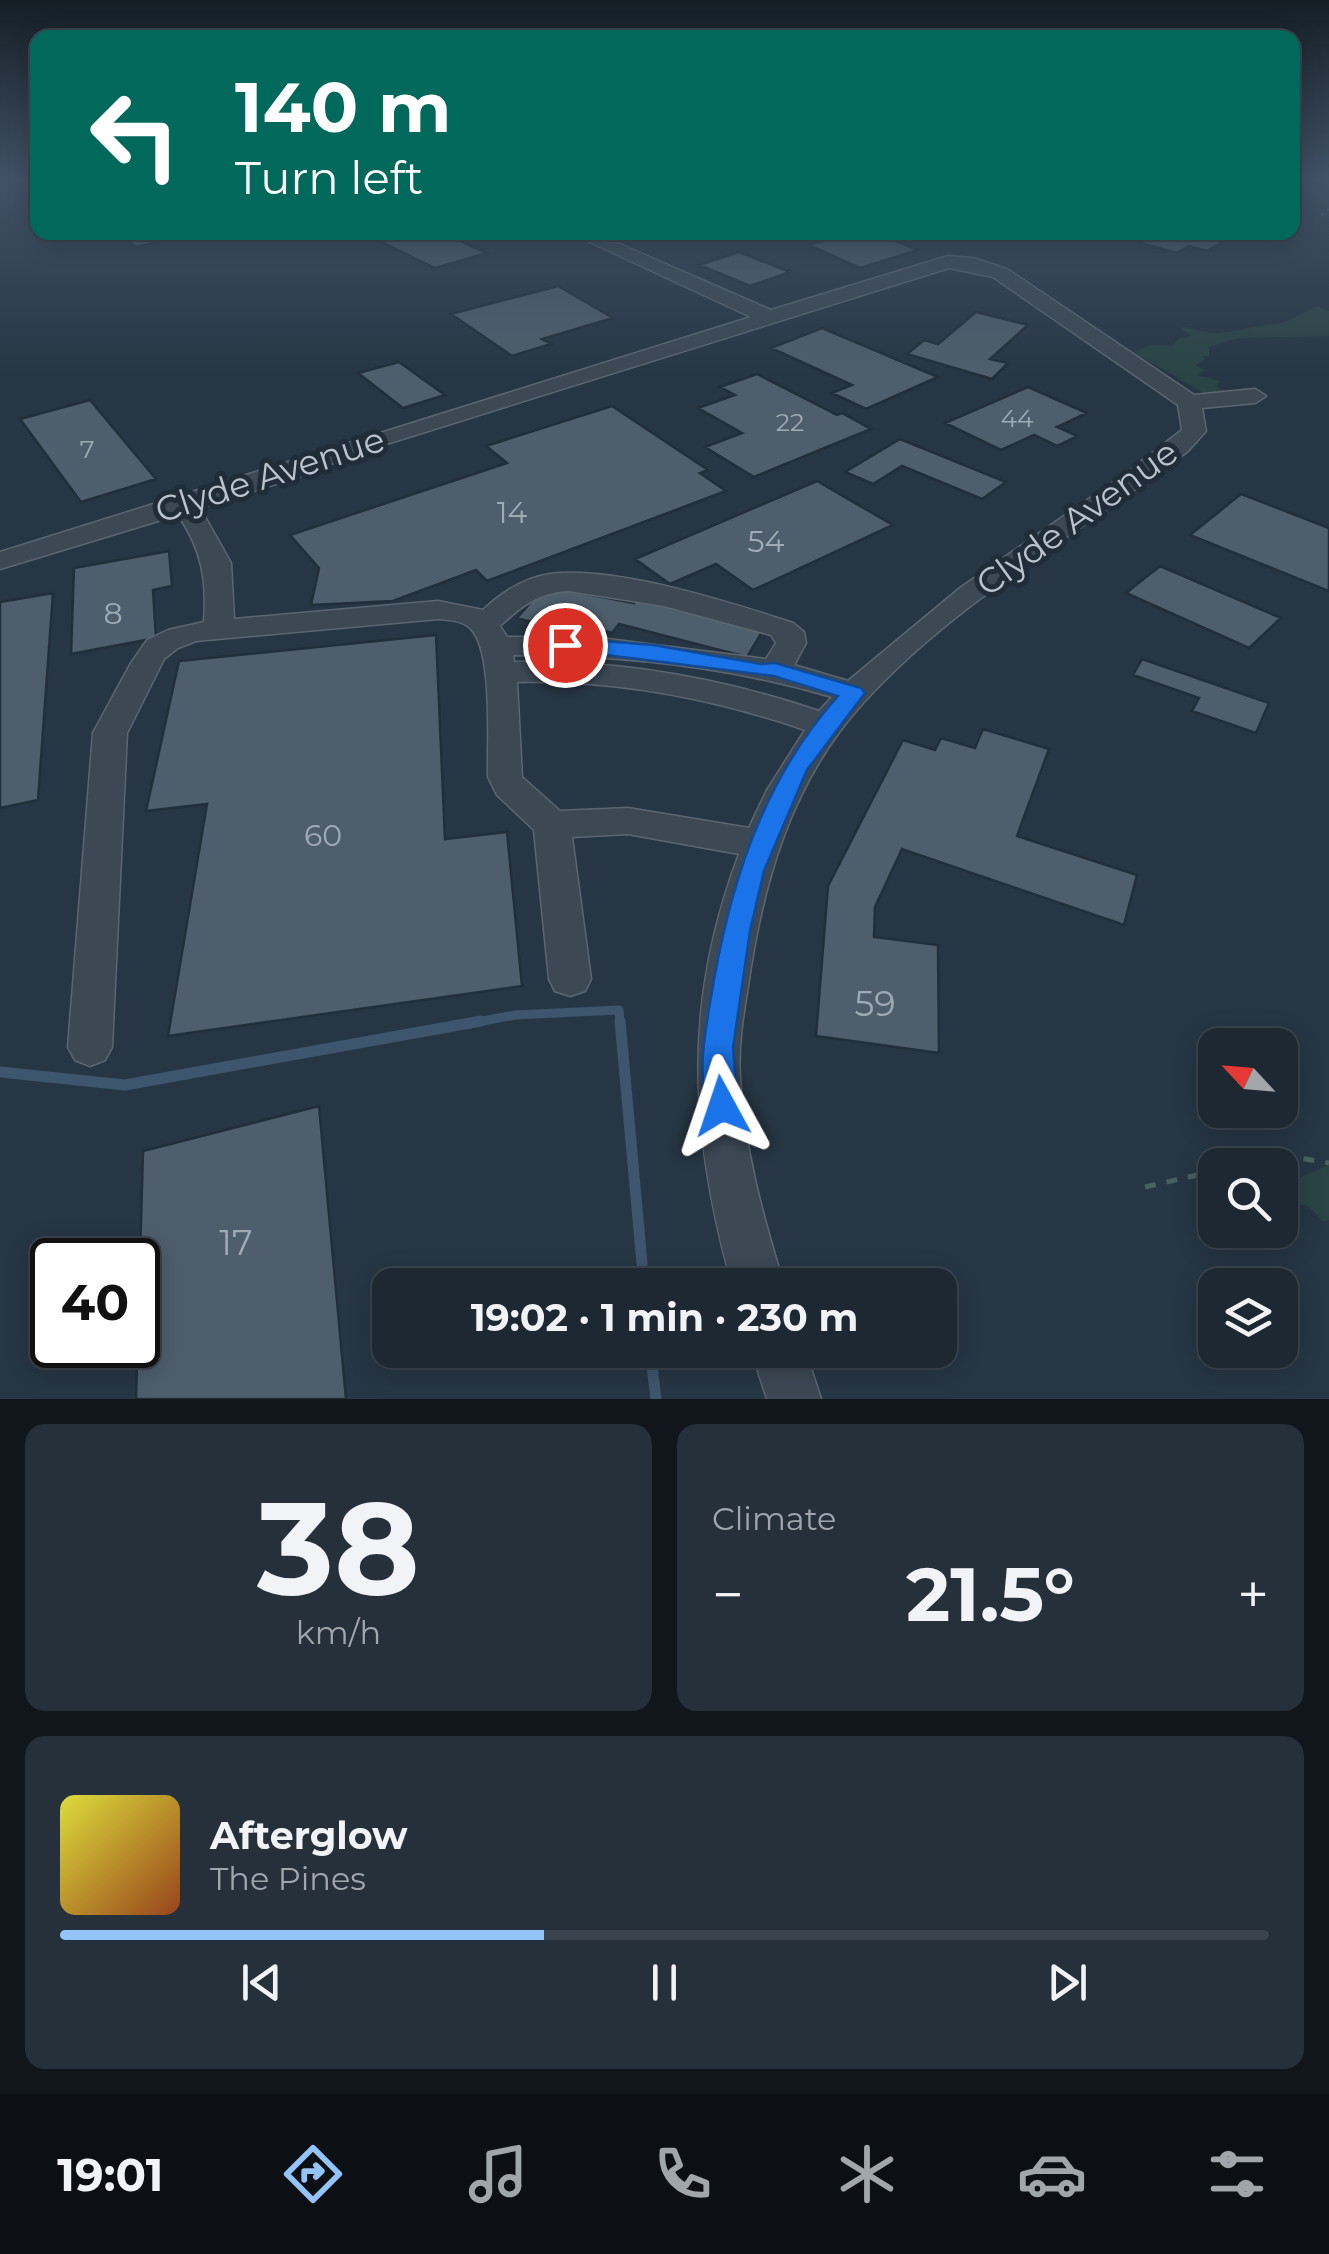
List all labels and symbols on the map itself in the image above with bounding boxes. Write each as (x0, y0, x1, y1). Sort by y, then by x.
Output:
house number: 44 (1000, 403, 1034, 433)
house number: 22 (776, 407, 804, 437)
street label: Clyde Avenue (150, 417, 390, 532)
street label: Clyde Avenue (968, 430, 1186, 605)
house number: 7 (80, 434, 94, 464)
house number: 14 (497, 494, 527, 531)
house number: 54 (748, 523, 785, 560)
house number: 8 (103, 595, 123, 632)
pin (523, 603, 608, 688)
house number: 60 (304, 817, 342, 854)
house number: 59 (854, 982, 896, 1025)
north arrow (1198, 1028, 1298, 1128)
position arrow (670, 1054, 774, 1158)
house number: 17 (219, 1221, 253, 1264)
speed limit sign: 40 (30, 1238, 160, 1368)

